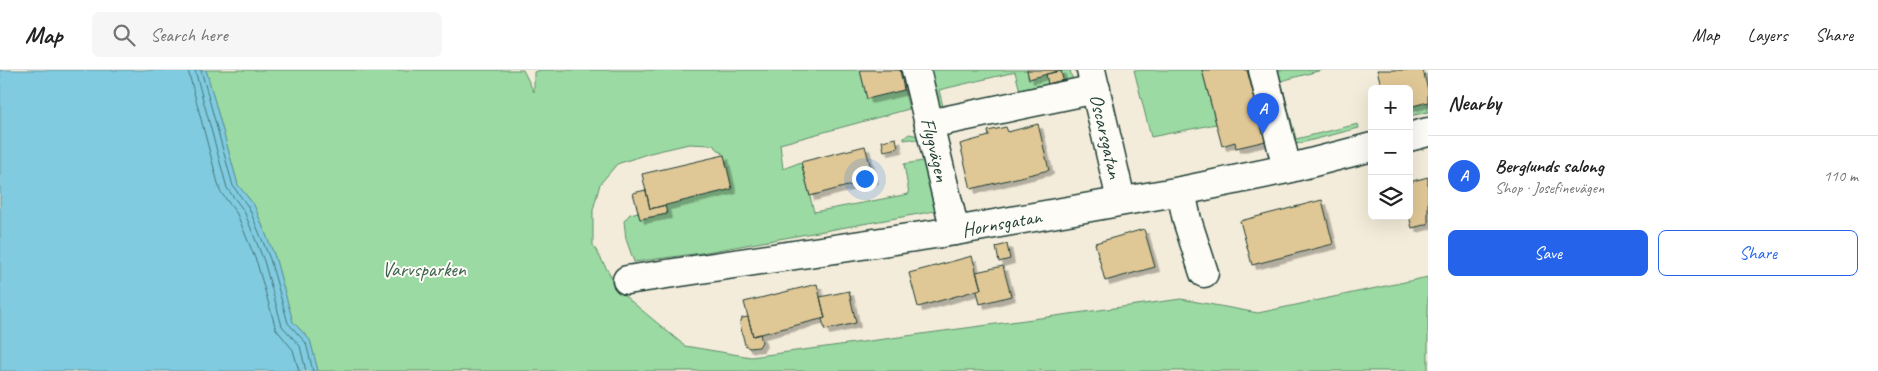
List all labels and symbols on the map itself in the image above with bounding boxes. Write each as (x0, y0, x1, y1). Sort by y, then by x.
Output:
street label: Oscarsgatan (1084, 92, 1128, 182)
pin: A (1247, 93, 1279, 134)
street label: Flygvägen (915, 115, 955, 185)
your location (852, 166, 878, 192)
street label: Hornsgatan (960, 204, 1044, 243)
park label: Varvsparken (382, 257, 467, 282)

